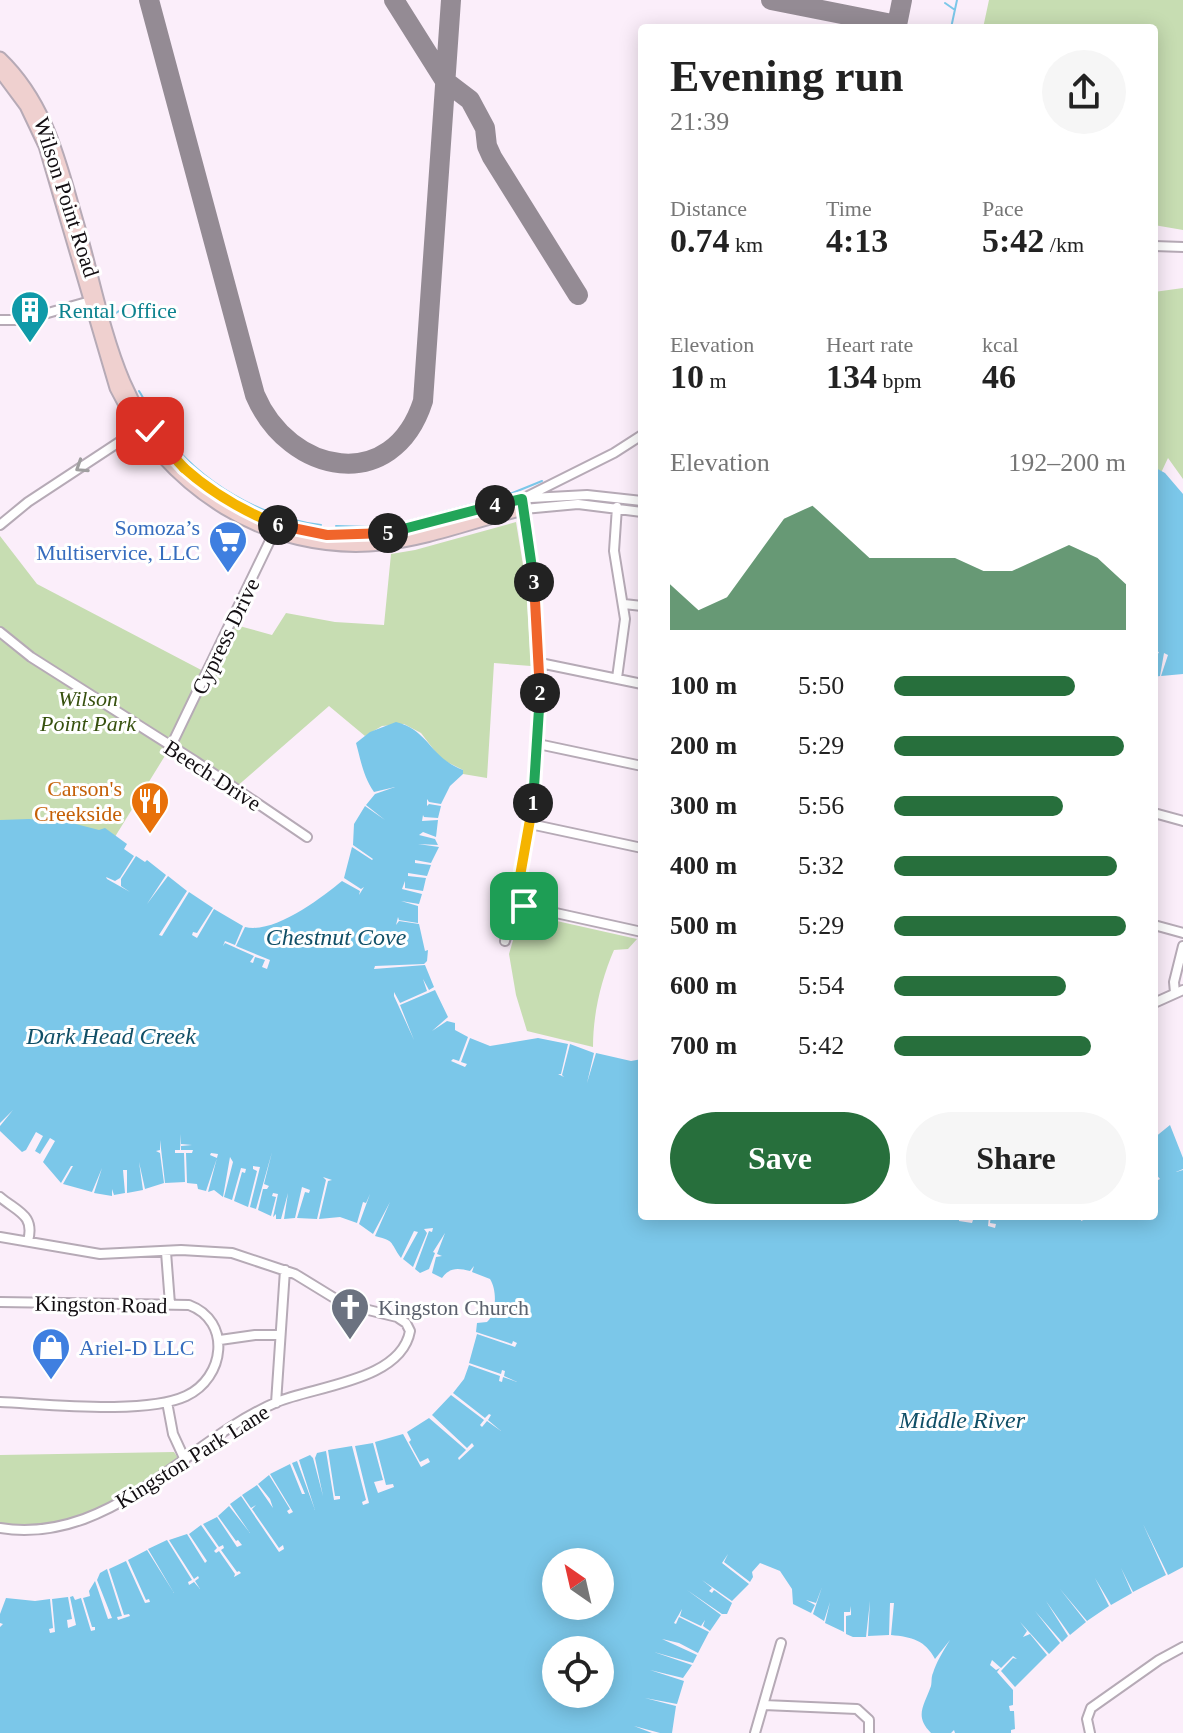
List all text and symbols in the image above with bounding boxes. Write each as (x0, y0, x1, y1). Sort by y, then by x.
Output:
button: share (1042, 50, 1126, 134)
text: Evening run (670, 52, 904, 101)
text: 21:39 (670, 107, 729, 136)
street label: Wilson Point Road (29, 114, 104, 280)
text: Distance (670, 196, 747, 221)
text: Time (826, 196, 872, 221)
text: Pace (982, 196, 1024, 221)
text: 0.74 (670, 222, 730, 259)
text: 4:13 (826, 222, 888, 259)
text: 5:42 (982, 222, 1044, 259)
text: km (730, 232, 763, 257)
text: /km (1044, 232, 1084, 257)
building icon: Rental Office (9, 289, 51, 344)
place label: Rental Office (58, 298, 177, 323)
text: Elevation (670, 332, 754, 357)
text: Heart rate (826, 332, 913, 357)
text: kcal (982, 332, 1019, 357)
text: 10 (670, 358, 704, 395)
text: 134 (826, 358, 877, 395)
text: 46 (982, 358, 1016, 395)
text: m (704, 368, 727, 393)
text: bpm (877, 368, 922, 393)
pin (116, 397, 184, 465)
icon: check (128, 409, 172, 453)
text: Elevation (670, 448, 770, 477)
text: 192–200 m (1008, 448, 1126, 477)
one-way arrow (75, 457, 90, 472)
pin: 4 (475, 485, 515, 525)
text: 4 (490, 492, 501, 517)
pin: 6 (258, 505, 298, 545)
text: 6 (273, 512, 284, 537)
pin: 5 (368, 513, 408, 553)
place label: Somoza’s Multiservice, LLC (36, 515, 200, 565)
supermarket icon: Somoza’s Multiservice, LLC (207, 519, 249, 574)
text: 5 (383, 520, 394, 545)
pin: 3 (514, 562, 554, 602)
text: 3 (529, 569, 540, 594)
street label: Cypress Drive (186, 574, 264, 699)
text: 100 m (670, 671, 737, 700)
text: 5:50 (798, 671, 844, 700)
pin: 2 (520, 673, 560, 713)
text: 2 (535, 680, 546, 705)
park label: Wilson Point Park (39, 686, 137, 736)
text: 200 m (670, 731, 737, 760)
text: 5:29 (798, 731, 844, 760)
street label: Beech Drive (160, 735, 266, 816)
place label: Carson's Creekside (34, 776, 122, 826)
restaurant icon: Carson's Creekside (129, 780, 171, 835)
pin: 1 (513, 783, 553, 823)
text: 1 (528, 790, 539, 815)
text: 300 m (670, 791, 737, 820)
text: 5:56 (798, 791, 844, 820)
text: 400 m (670, 851, 737, 880)
text: 5:32 (798, 851, 844, 880)
pin (490, 872, 558, 940)
icon: arrive (502, 884, 546, 928)
text: 500 m (670, 911, 737, 940)
text: 5:29 (798, 911, 844, 940)
water label: Chestnut Cove (266, 924, 407, 950)
text: 600 m (670, 971, 737, 1000)
text: 5:54 (798, 971, 844, 1000)
water label: Dark Head Creek (25, 1023, 196, 1049)
text: 700 m (670, 1031, 737, 1060)
text: 5:42 (798, 1031, 844, 1060)
button: Save (670, 1112, 890, 1204)
button: Share (906, 1112, 1126, 1204)
church icon: Kingston Church (329, 1286, 371, 1341)
street label: Kingston Road (34, 1291, 168, 1318)
place label: Kingston Church (378, 1295, 529, 1320)
shop icon: Ariel-D LLC (30, 1326, 72, 1381)
place label: Ariel-D LLC (79, 1335, 194, 1360)
street label: Kingston Park Lane (111, 1399, 274, 1514)
water label: Middle River (898, 1407, 1026, 1433)
north arrow (542, 1548, 614, 1620)
map controls (542, 1548, 614, 1708)
button: locate (542, 1636, 614, 1708)

